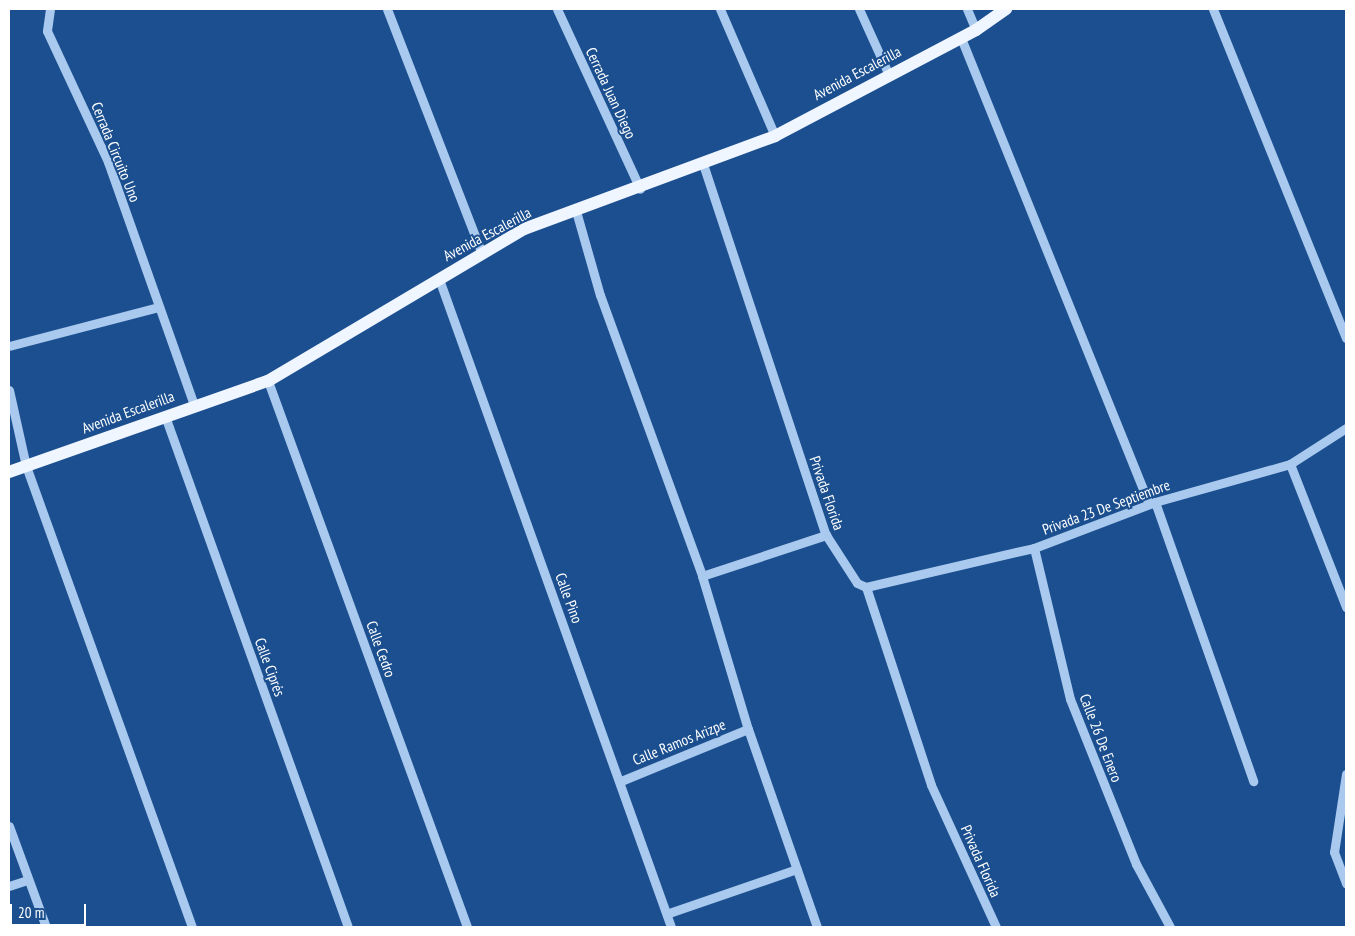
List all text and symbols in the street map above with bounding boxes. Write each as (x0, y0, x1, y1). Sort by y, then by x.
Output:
street label: Avenida Escalerilla (810, 42, 904, 104)
street label: Cerrada Juan Diego (582, 45, 640, 141)
street label: Cerrada Circuito Uno (88, 99, 144, 205)
street label: Avenida Escalerilla (440, 203, 534, 265)
street label: Avenida Escalerilla (79, 387, 177, 437)
street label: Privada Florida (806, 454, 848, 532)
street label: Privada 23 De Septiembre (1040, 476, 1172, 538)
street label: Calle Pino (552, 570, 586, 626)
street label: Calle Cedro (362, 618, 400, 680)
street label: Calle Ciprés (251, 635, 289, 699)
street label: Calle 26 De Enero (1076, 691, 1126, 785)
street label: Calle Ramos Arizpe (630, 715, 728, 769)
street label: Privada Florida (957, 822, 1005, 900)
scale bar (12, 894, 89, 926)
text: 20 m (18, 903, 44, 922)

